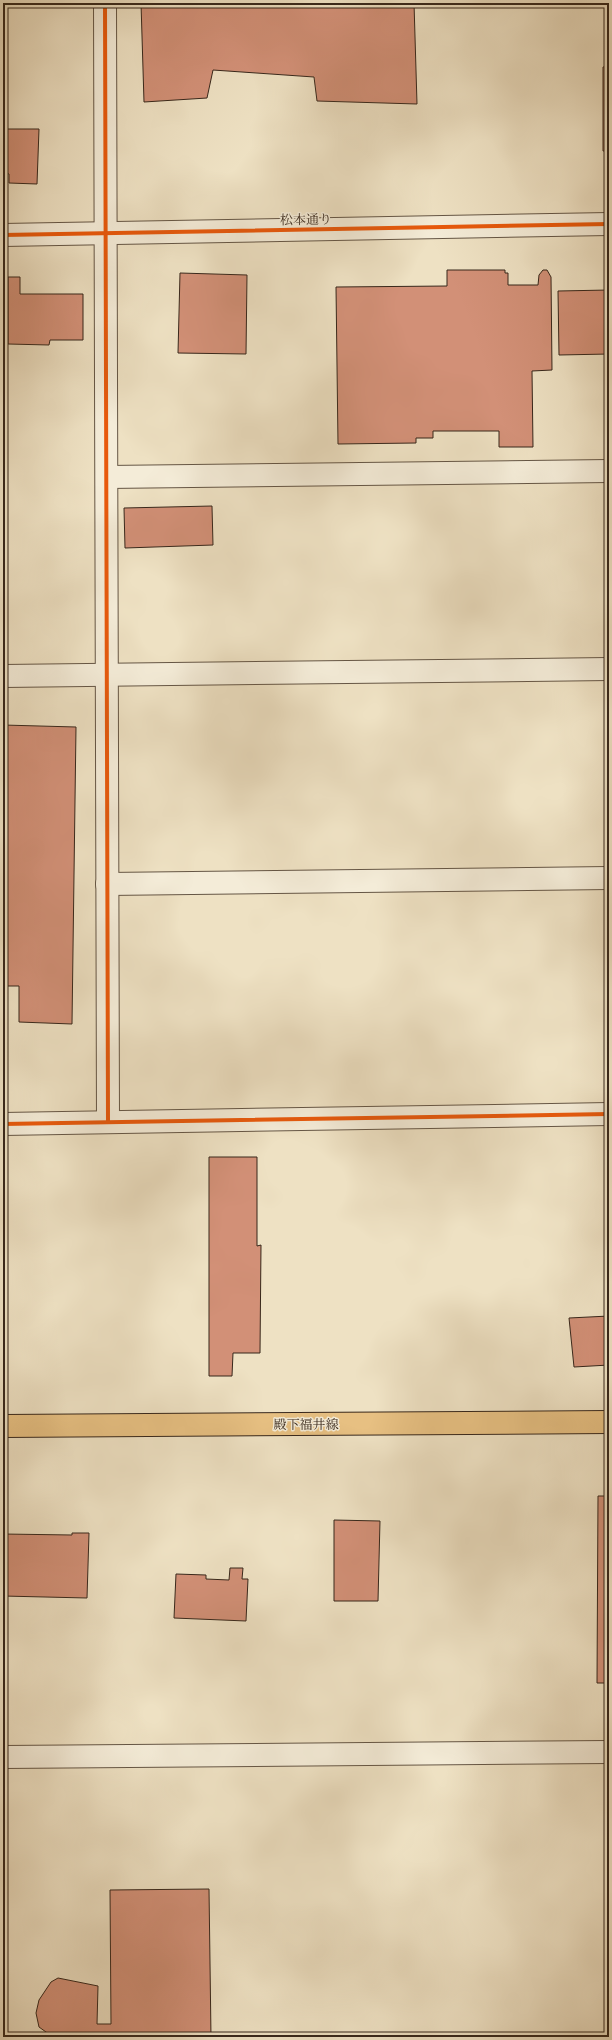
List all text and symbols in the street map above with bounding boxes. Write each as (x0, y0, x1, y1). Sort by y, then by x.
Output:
street label: 松本通り (280, 211, 332, 227)
street label: 殿下福井線 (273, 1416, 339, 1432)

